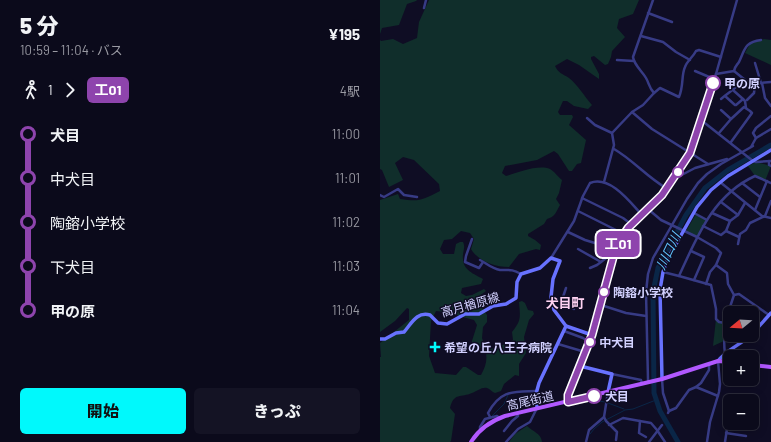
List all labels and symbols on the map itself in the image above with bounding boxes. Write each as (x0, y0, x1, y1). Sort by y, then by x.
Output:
marker: 甲の原 (705, 75, 721, 91)
place label: 甲の原 (724, 76, 760, 90)
unlabelled marker (672, 166, 684, 178)
water label: 川口川 (652, 228, 685, 272)
line badge: 工01 (595, 231, 641, 257)
place label: 陶鎔小学校 (613, 285, 673, 299)
marker: 陶鎔小学校 (598, 286, 610, 298)
street label: 高月楢原線 (439, 289, 501, 319)
district label: 犬目町 (545, 295, 585, 311)
north arrow (723, 306, 759, 342)
place label: 中犬目 (599, 335, 635, 349)
marker: 中犬目 (584, 336, 596, 348)
place label: 希望の丘八王子病院 (444, 340, 552, 354)
marker: 希望の丘八王子病院 (429, 341, 441, 353)
street label: 高尾街道 (505, 388, 555, 412)
marker: 犬目 (586, 388, 602, 404)
place label: 犬目 (605, 389, 629, 403)

